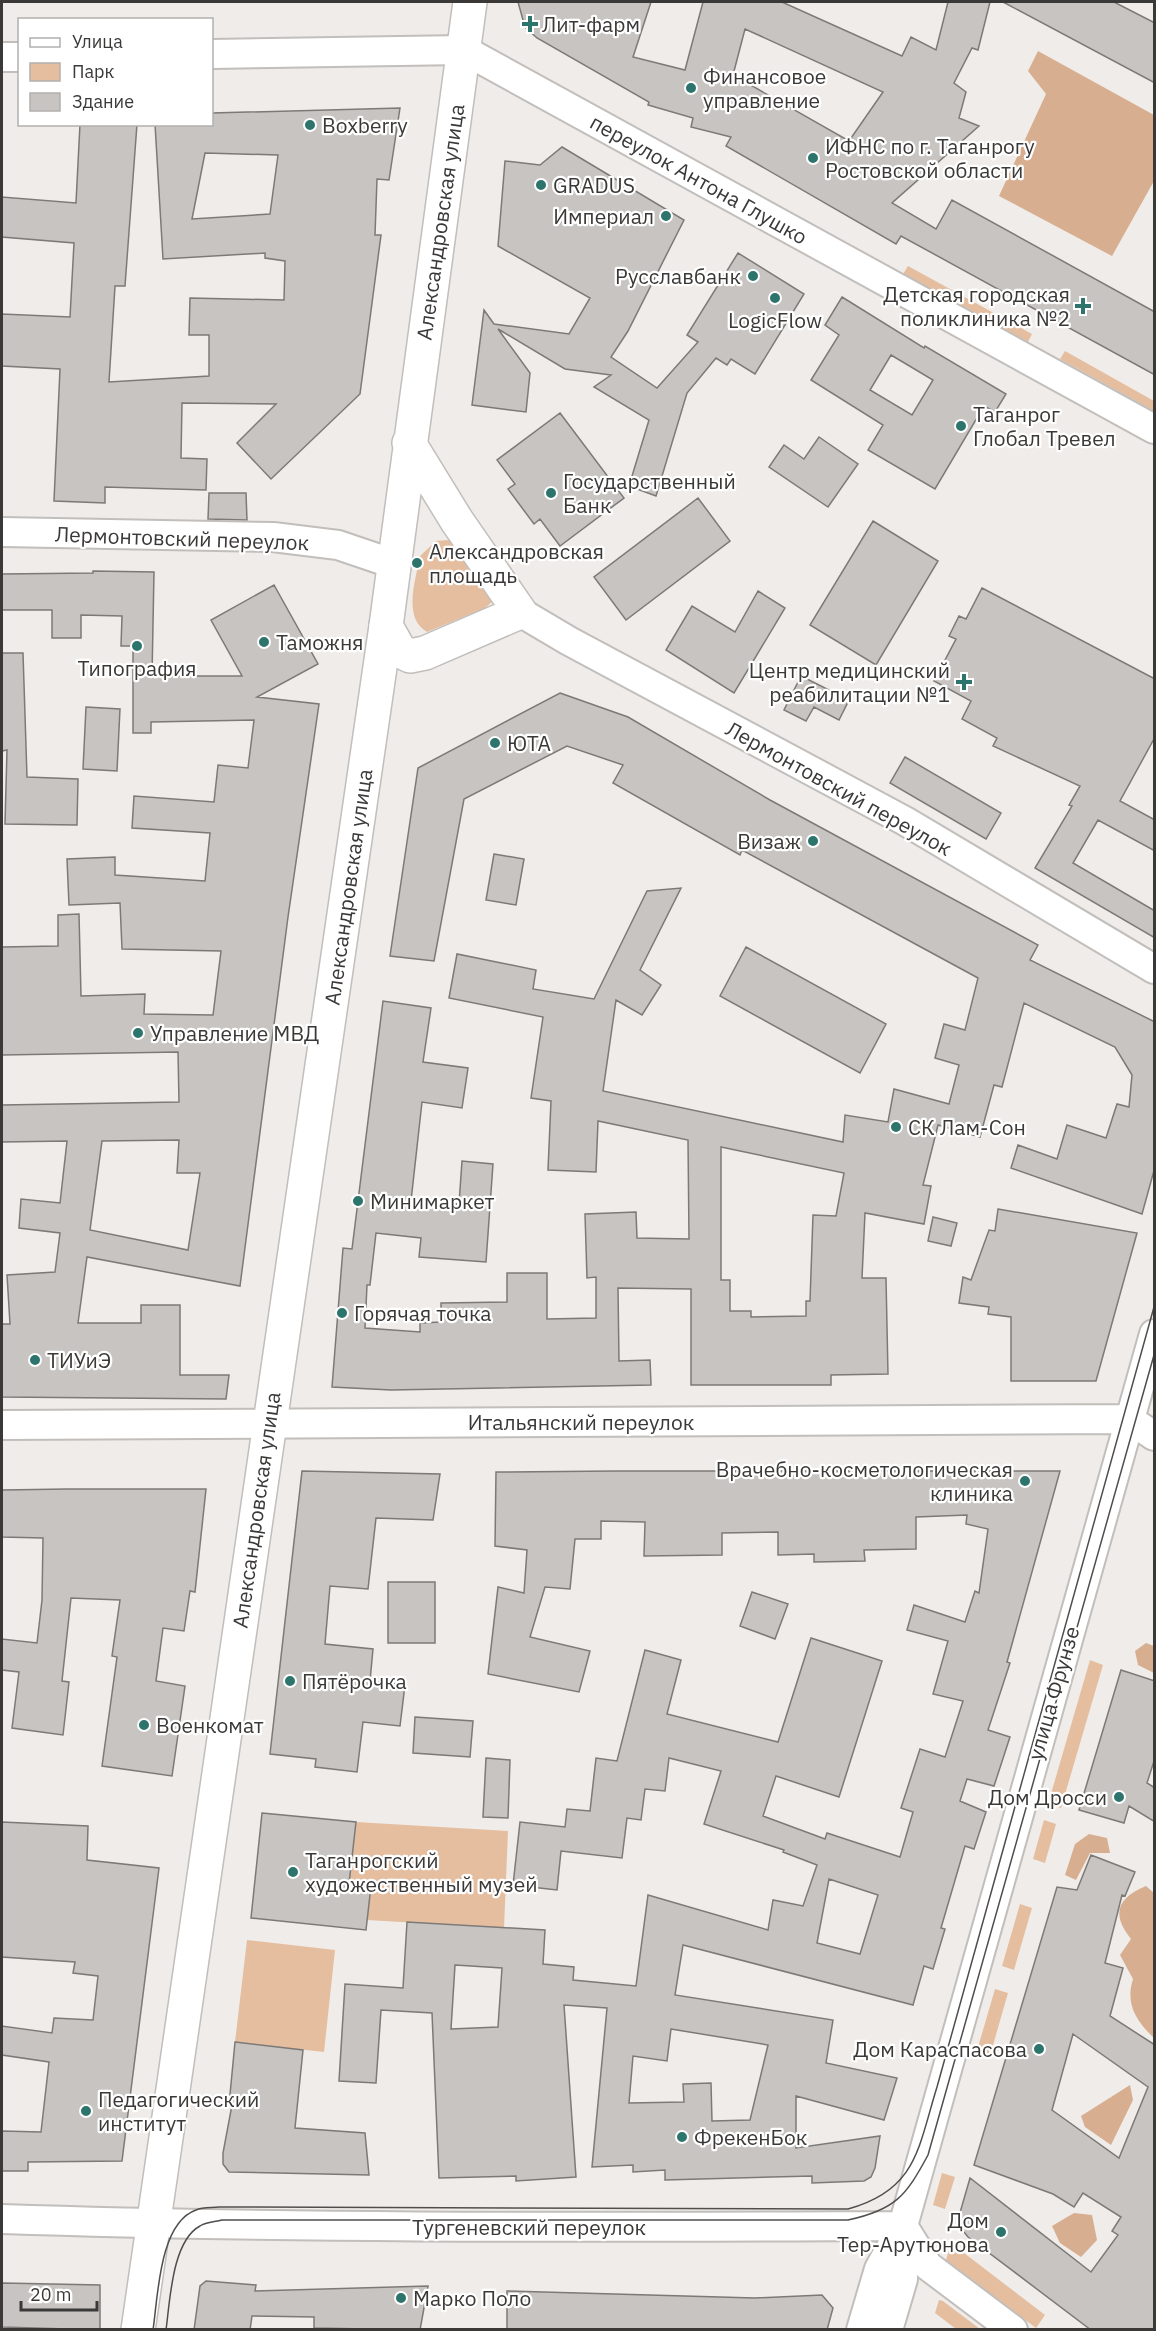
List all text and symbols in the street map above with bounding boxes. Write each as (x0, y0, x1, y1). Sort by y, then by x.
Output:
place label: Лит-фарм (542, 10, 640, 38)
marker: Лит-фарм (523, 17, 537, 31)
legend (18, 18, 213, 126)
text: Улица (72, 30, 123, 53)
text: Парк (72, 60, 115, 83)
place label: Финансовое управление (703, 62, 826, 114)
marker: Финансовое управление (684, 81, 698, 95)
text: Здание (72, 90, 134, 113)
street label: Александровская улица (410, 102, 470, 342)
street label: переулок Антона Глушко (585, 108, 813, 250)
place label: Boxberry (322, 111, 408, 139)
marker: Boxberry (303, 118, 317, 132)
place label: ИФНС по г. Таганрогу Ростовской области (825, 132, 1035, 184)
marker: ИФНС по г. Таганрогу Ростовской области (806, 151, 820, 165)
place label: GRADUS (553, 171, 635, 199)
marker: GRADUS (534, 178, 548, 192)
place label: Империал (553, 202, 654, 230)
marker: Империал (659, 209, 673, 223)
place label: Русславбанк (615, 262, 741, 290)
marker: Русславбанк (746, 269, 760, 283)
place label: Детская городская поликлиника №2 (883, 280, 1070, 332)
marker: LogicFlow (768, 291, 782, 305)
marker: Детская городская поликлиника №2 (1074, 297, 1092, 315)
place label: LogicFlow (728, 306, 822, 334)
place label: Таганрог Глобал Тревел (973, 400, 1116, 452)
marker: Таганрог Глобал Тревел (954, 419, 968, 433)
place label: Государственный Банк (563, 467, 736, 519)
marker: Государственный Банк (544, 486, 558, 500)
street label: Лермонтовский переулок (55, 520, 309, 556)
place label: Александровская площадь (429, 537, 604, 589)
marker: Александровская площадь (410, 556, 424, 570)
place label: Таможня (276, 628, 364, 656)
marker: Таможня (257, 635, 271, 649)
marker: Типография (130, 639, 144, 653)
place label: Типография (77, 654, 197, 682)
place label: Центр медицинский реабилитации №1 (749, 656, 950, 708)
marker: Центр медицинский реабилитации №1 (955, 673, 973, 691)
street label: Лермонтовский переулок (721, 714, 957, 862)
place label: ЮТА (507, 729, 551, 757)
marker: ЮТА (488, 736, 502, 750)
street label: Александровская улица (318, 767, 378, 1007)
place label: Визаж (737, 827, 801, 855)
marker: Визаж (806, 834, 820, 848)
place label: Управление МВД (150, 1019, 319, 1047)
marker: Управление МВД (131, 1026, 145, 1040)
place label: СК Лам-Сон (908, 1113, 1026, 1141)
marker: СК Лам-Сон (889, 1120, 903, 1134)
place label: Минимаркет (370, 1187, 495, 1215)
marker: Минимаркет (351, 1194, 365, 1208)
place label: Горячая точка (354, 1299, 492, 1327)
marker: Горячая точка (335, 1306, 349, 1320)
place label: ТИУиЭ (47, 1346, 111, 1374)
marker: ТИУиЭ (28, 1353, 42, 1367)
street label: Александровская улица (226, 1390, 286, 1630)
street label: Итальянский переулок (468, 1408, 694, 1436)
place label: Врачебно-косметологическая клиника (716, 1455, 1013, 1507)
marker: Врачебно-косметологическая клиника (1018, 1474, 1032, 1488)
street label: улица Фрунзе (1021, 1623, 1085, 1763)
place label: Пятёрочка (302, 1667, 407, 1695)
marker: Пятёрочка (283, 1674, 297, 1688)
place label: Военкомат (156, 1711, 264, 1739)
marker: Военкомат (137, 1718, 151, 1732)
place label: Дом Дросси (988, 1783, 1107, 1811)
marker: Дом Дросси (1112, 1790, 1126, 1804)
place label: Таганрогский художественный музей (305, 1846, 538, 1898)
marker: Таганрогский художественный музей (286, 1865, 300, 1879)
place label: Дом Караспасова (853, 2035, 1027, 2063)
marker: Дом Караспасова (1032, 2042, 1046, 2056)
place label: Педагогический институт (98, 2085, 259, 2137)
marker: Педагогический институт (79, 2104, 93, 2118)
place label: ФрекенБок (694, 2123, 807, 2151)
marker: ФрекенБок (675, 2130, 689, 2144)
place label: Дом Тер-Арутюнова (837, 2206, 989, 2258)
street label: Тургеневский переулок (412, 2213, 646, 2241)
marker: Дом Тер-Арутюнова (994, 2225, 1008, 2239)
scale bar (21, 2274, 98, 2312)
text: 20 m (30, 2283, 72, 2306)
place label: Марко Поло (413, 2284, 531, 2312)
marker: Марко Поло (394, 2291, 408, 2305)

